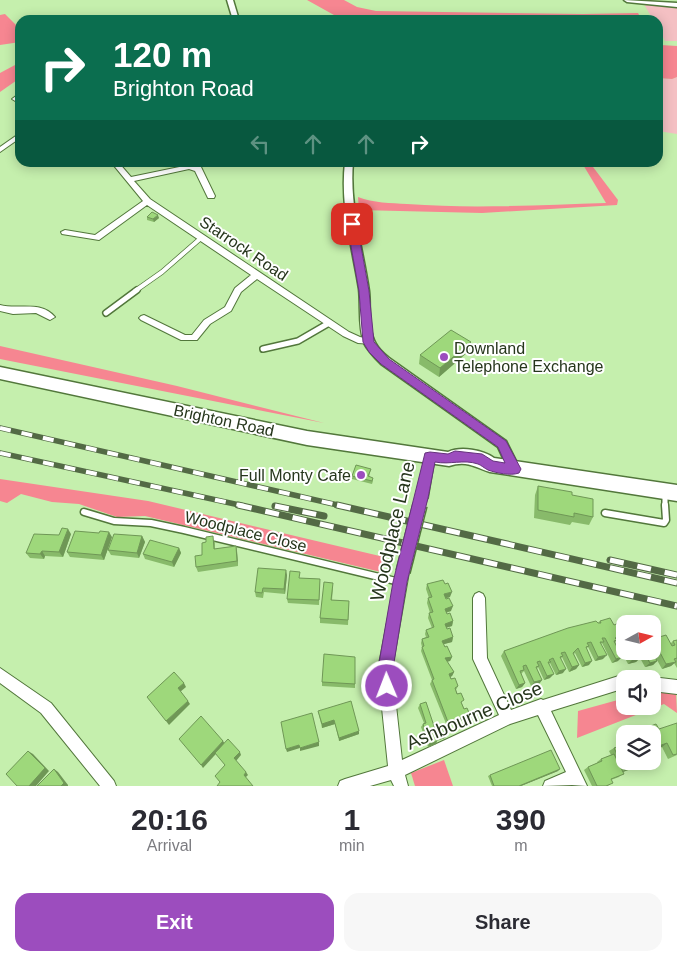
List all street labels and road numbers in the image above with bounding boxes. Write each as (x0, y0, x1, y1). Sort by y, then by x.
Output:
street label: Starrock Road (197, 213, 291, 284)
street label: Brighton Road (172, 402, 276, 439)
street label: Woodplace Lane (366, 459, 419, 603)
street label: Woodplace Close (183, 508, 309, 555)
street label: Ashbourne Close (403, 677, 545, 754)

